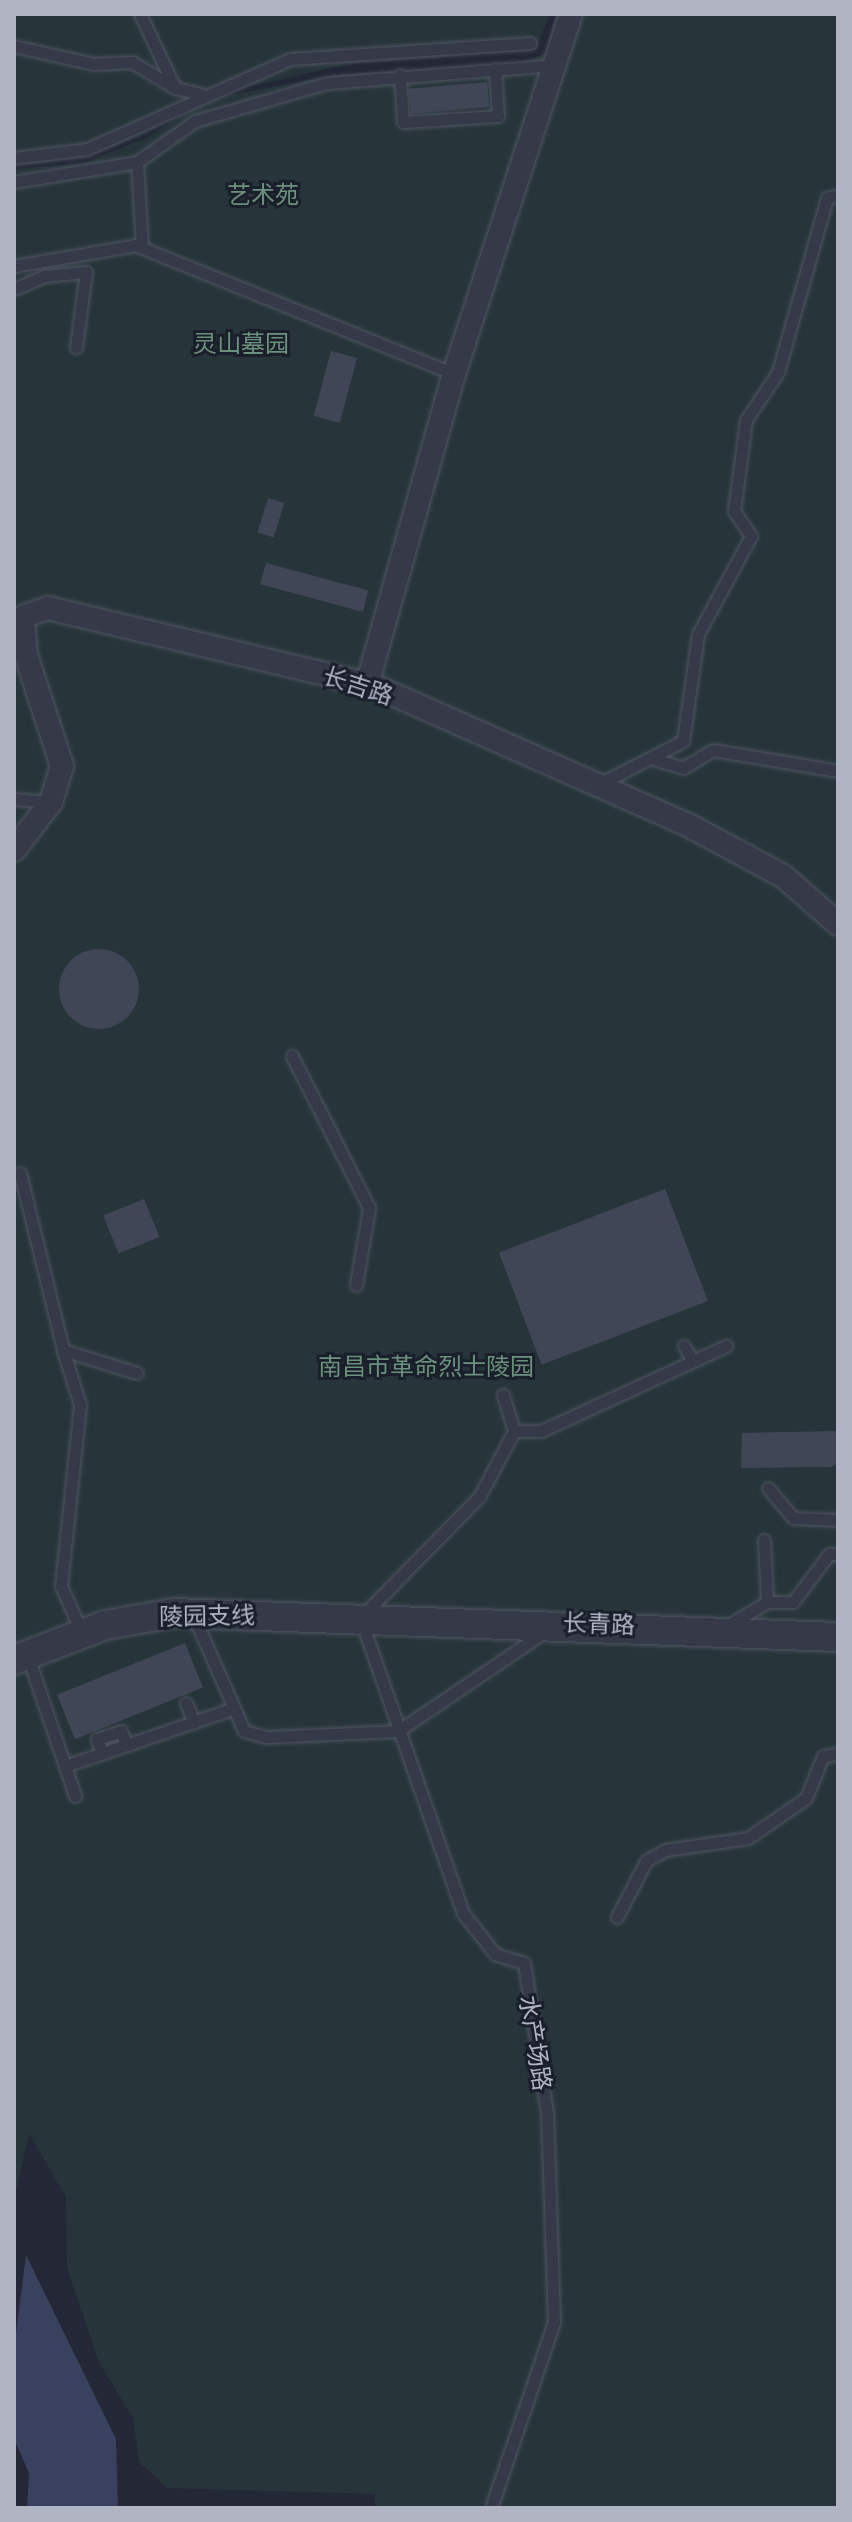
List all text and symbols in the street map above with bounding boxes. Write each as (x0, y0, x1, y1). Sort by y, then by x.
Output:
park label: 艺术苑 (227, 181, 299, 209)
park label: 灵山墓园 (193, 330, 289, 358)
street label: 长吉路 (319, 661, 397, 711)
park label: 南昌市革命烈士陵园 (318, 1353, 534, 1381)
street label: 陵园支线 (159, 1601, 255, 1631)
street label: 长青路 (563, 1608, 635, 1640)
street label: 水产场路 (513, 1993, 557, 2093)

